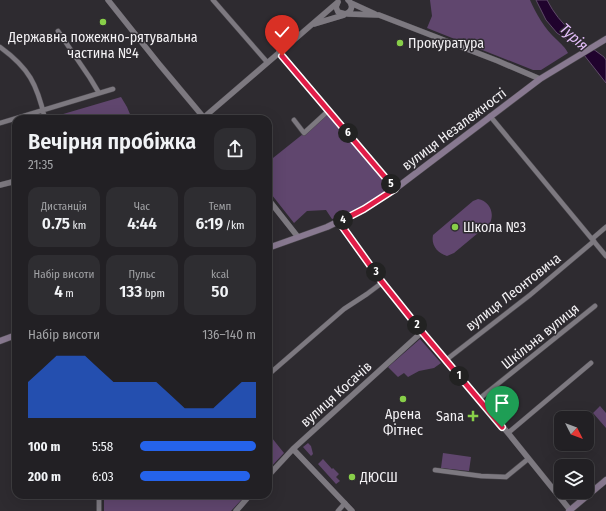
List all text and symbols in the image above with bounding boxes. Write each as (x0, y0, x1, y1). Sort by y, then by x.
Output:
pin (265, 15, 299, 56)
marker: Державна пожежно-рятувальна частина №4 (98, 17, 108, 27)
water label: Турія (556, 20, 592, 54)
icon: check (271, 21, 293, 43)
place label: Державна пожежно-рятувальна частина №4 (7, 29, 198, 62)
place label: Прокуратура (408, 35, 484, 52)
marker: Прокуратура (395, 38, 405, 48)
street label: вулиця Незалежності (399, 85, 510, 174)
pin: 6 (338, 123, 358, 143)
text: 6 (345, 126, 351, 139)
text: Вечірня пробіжка (28, 128, 196, 155)
button: share (214, 128, 256, 170)
text: 21:35 (28, 157, 53, 172)
pin: 5 (381, 174, 401, 194)
text: 5 (388, 177, 394, 190)
text: Дистанція (41, 200, 87, 213)
text: Час (134, 200, 150, 213)
text: Темп (209, 200, 231, 213)
pin: 4 (333, 210, 353, 230)
text: 0.75 (42, 213, 70, 234)
text: 4:44 (127, 213, 157, 234)
text: 6:19 (195, 213, 223, 234)
text: 4 (340, 213, 346, 226)
text: km (70, 219, 86, 232)
text: /km (223, 219, 245, 232)
place label: Школа №3 (463, 219, 526, 236)
marker: Школа №3 (450, 222, 460, 232)
street label: вулиця Леонтовича (462, 250, 564, 335)
pin: 3 (366, 262, 386, 282)
text: 3 (373, 265, 379, 278)
text: Набір висоти (34, 268, 94, 281)
text: Пульс (129, 268, 155, 281)
text: kcal (211, 268, 229, 281)
text: 4 (54, 281, 63, 302)
text: 133 (119, 281, 142, 302)
text: 50 (211, 281, 229, 302)
text: m (63, 287, 74, 300)
text: bpm (142, 287, 165, 300)
street label: Шкільна вулиця (498, 300, 583, 373)
pin: 2 (407, 315, 427, 335)
text: 2 (414, 318, 420, 331)
text: Набір висоти (28, 327, 100, 342)
text: 136–140 m (202, 327, 256, 342)
street label: вулиця Косачів (297, 358, 376, 431)
pin: 1 (449, 366, 469, 386)
text: 1 (457, 369, 461, 382)
pin (485, 386, 519, 427)
icon: arrive (491, 392, 513, 414)
marker: Арена Фітнес (398, 394, 408, 404)
place label: Арена Фітнес (383, 406, 423, 439)
place label: Sana (436, 408, 464, 425)
marker: Sana (467, 410, 479, 422)
north arrow (554, 411, 594, 451)
map controls (554, 411, 594, 499)
text: 100 m (28, 439, 60, 454)
text: 5:58 (92, 439, 113, 454)
button: layers (554, 459, 594, 499)
text: 200 m (28, 469, 61, 484)
text: 6:03 (92, 469, 114, 484)
place label: ДЮСШ (359, 469, 398, 486)
marker: ДЮСШ (347, 472, 357, 482)

